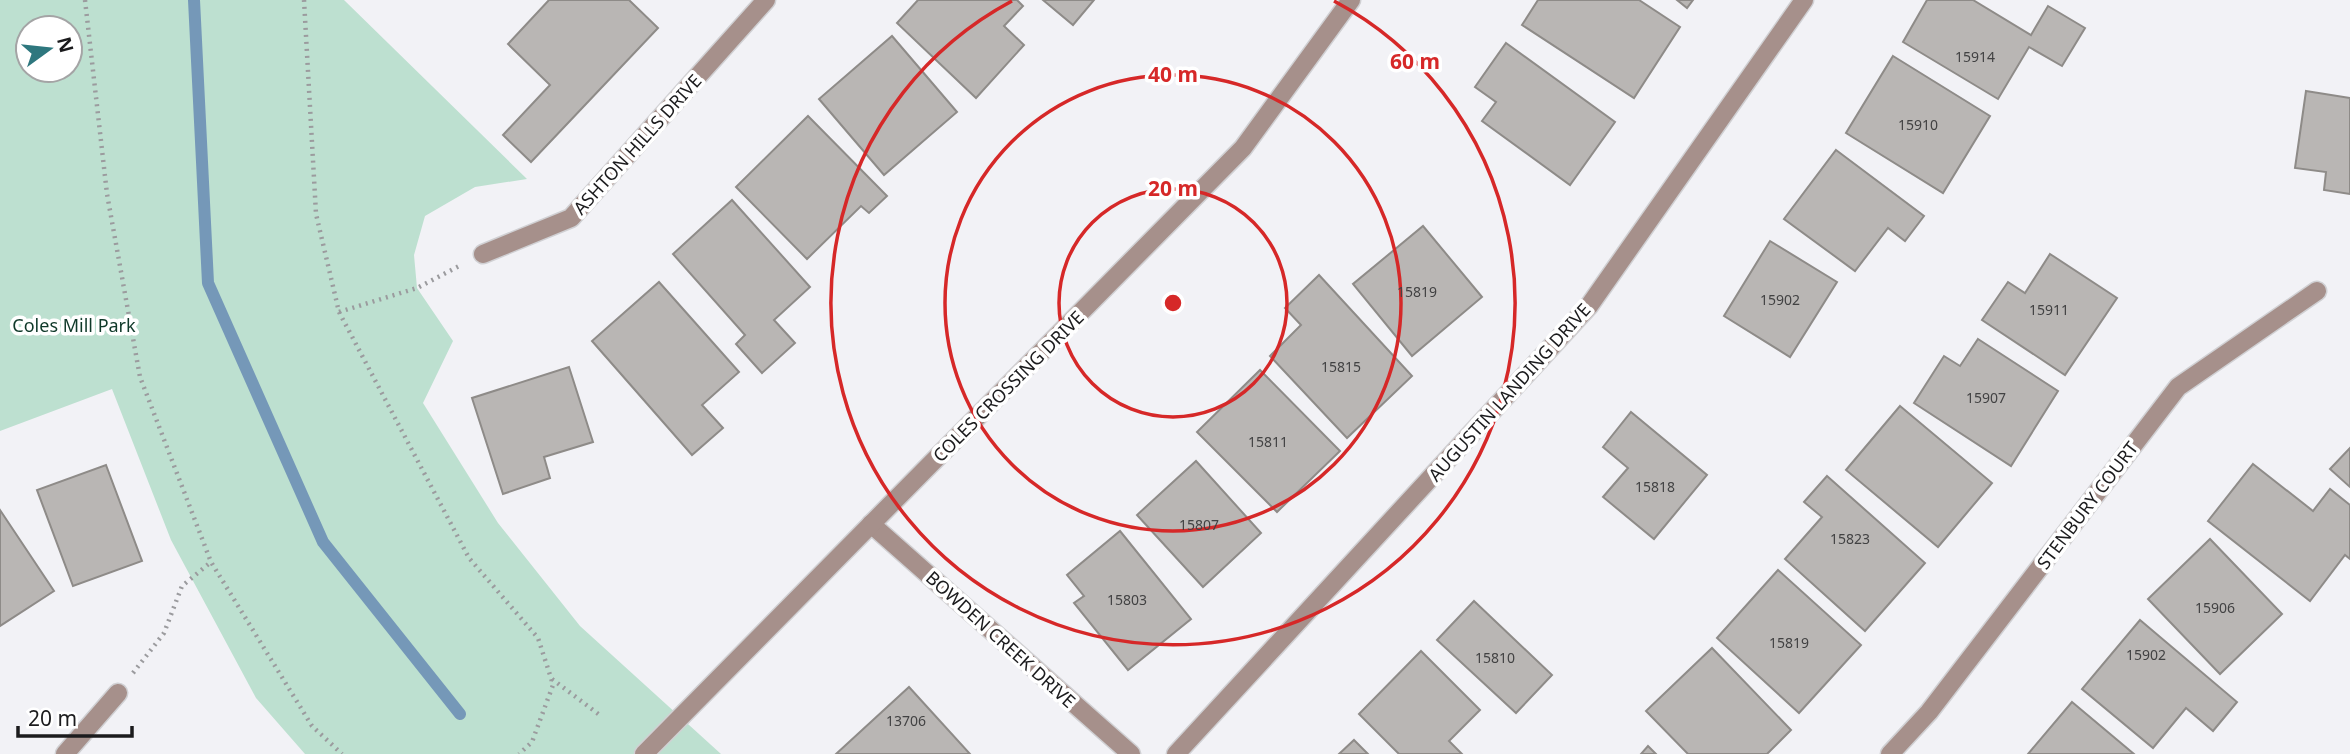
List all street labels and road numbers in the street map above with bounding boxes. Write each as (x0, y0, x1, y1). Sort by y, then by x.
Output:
street label: ASHTON HILLS DRIVE (568, 69, 706, 219)
street label: AUGUSTIN LANDING DRIVE (1423, 298, 1595, 486)
street label: COLES CROSSING DRIVE (927, 305, 1089, 467)
street label: STENBURY COURT (2031, 436, 2143, 574)
street label: BOWDEN CREEK DRIVE (921, 565, 1081, 713)

